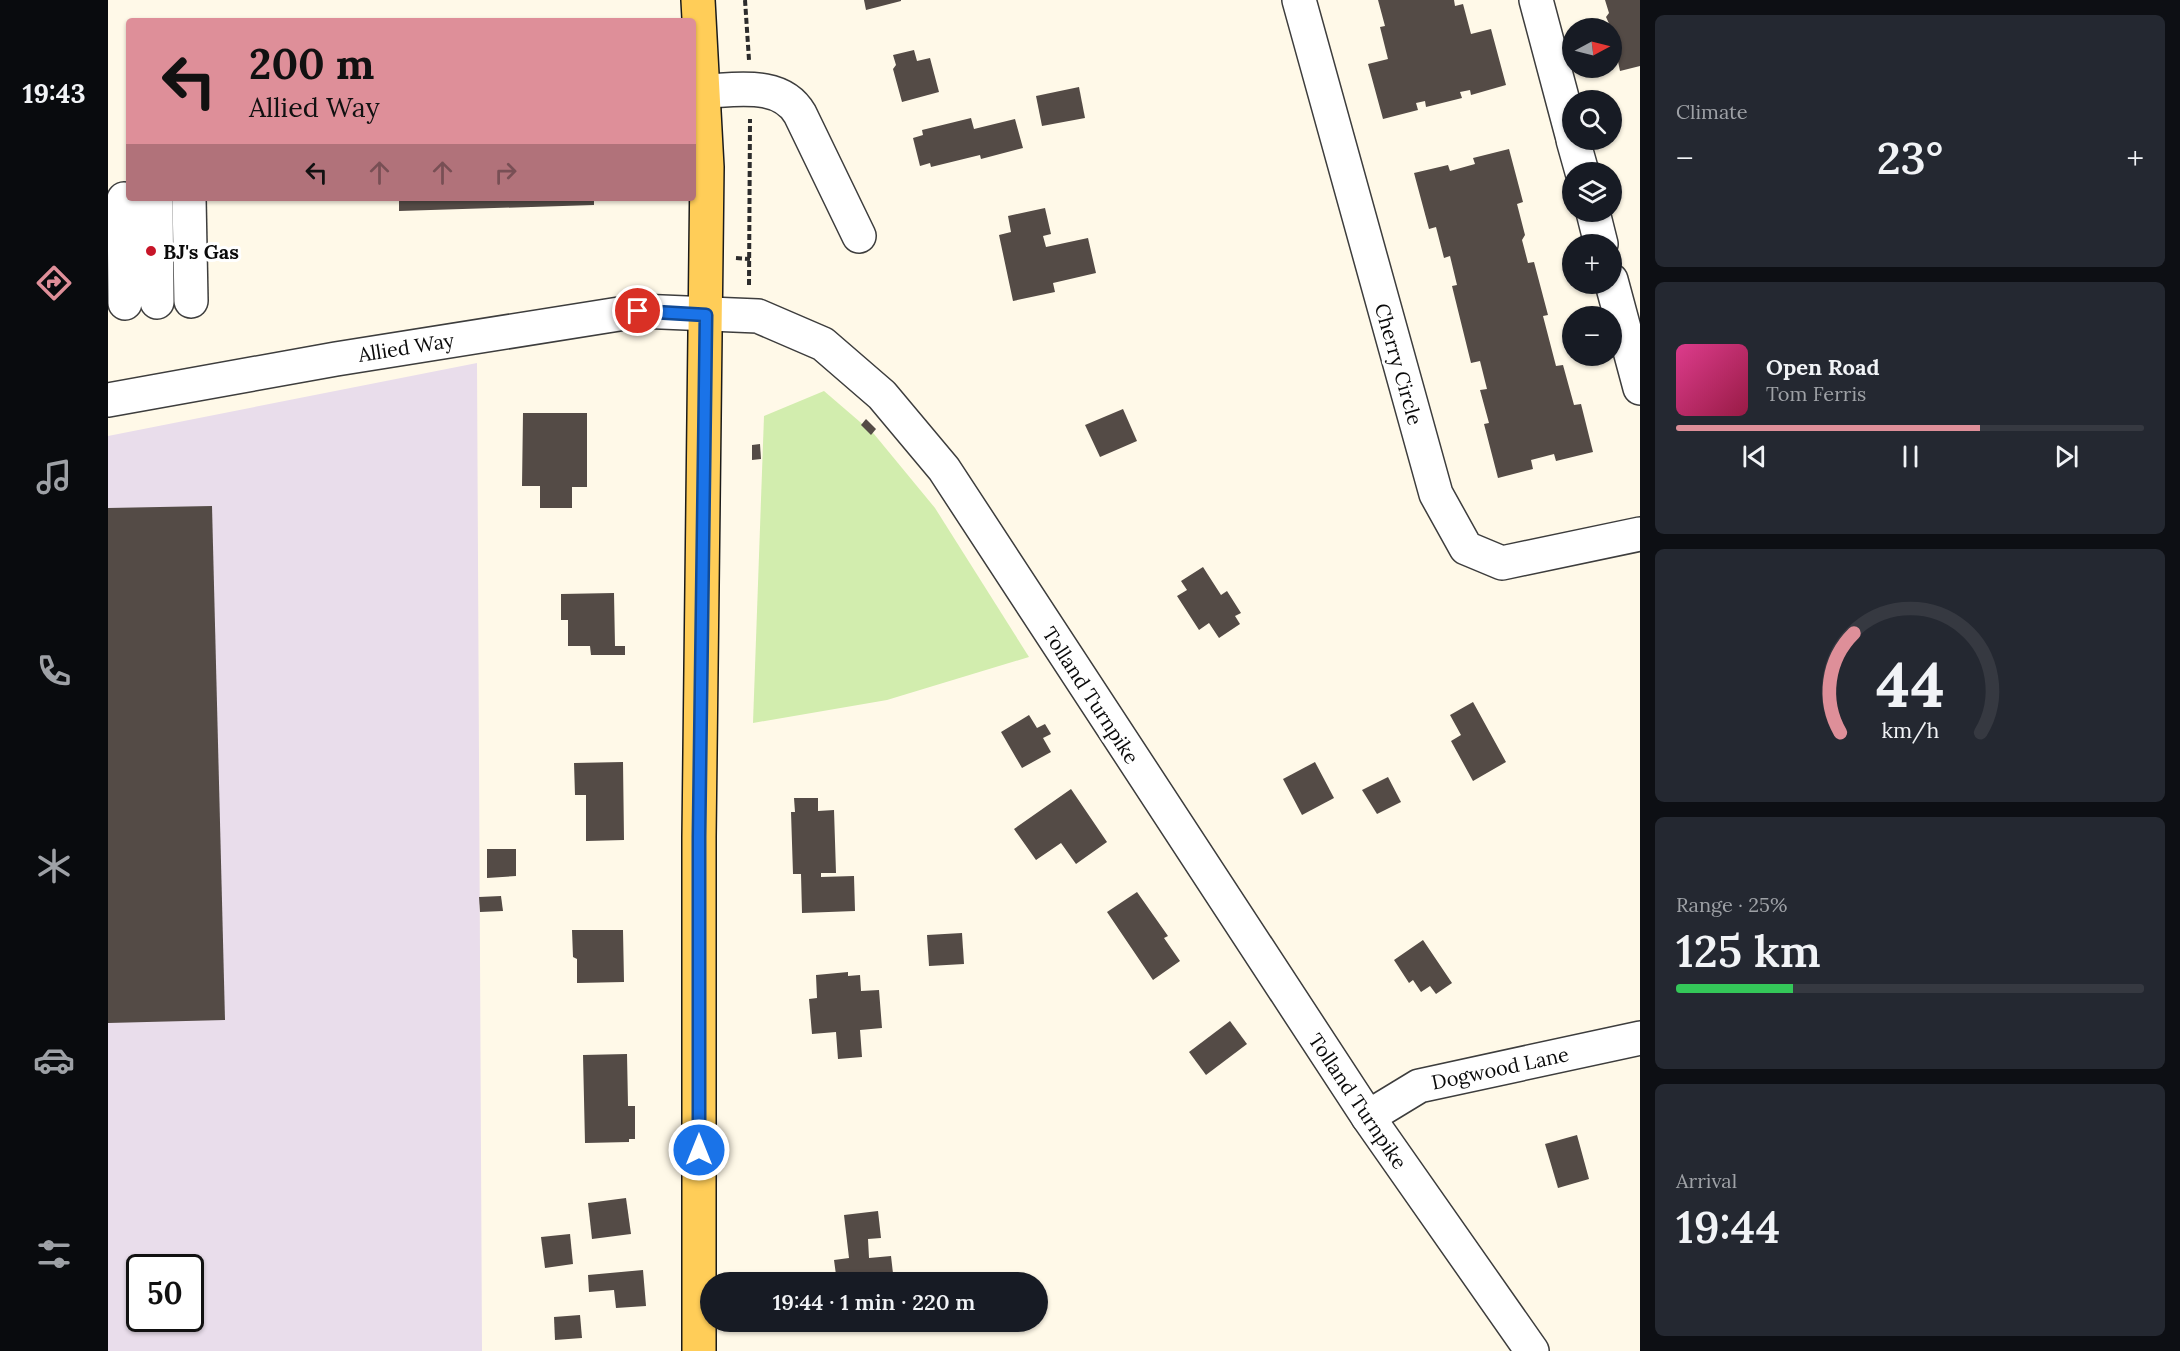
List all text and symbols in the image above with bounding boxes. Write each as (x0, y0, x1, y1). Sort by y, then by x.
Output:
north arrow (1562, 18, 1622, 78)
map controls (1562, 18, 1622, 366)
text: 200 m (249, 37, 375, 91)
icon: left (150, 42, 228, 120)
text: 19:43 (22, 76, 86, 110)
text: Allied Way (249, 90, 380, 124)
button: search (1562, 90, 1622, 150)
text: Climate (1676, 99, 1748, 124)
text: 23° (1877, 129, 1943, 186)
text: − (1676, 137, 1694, 179)
text: + (2126, 137, 2144, 179)
icon: left (300, 156, 333, 189)
icon: ahead (363, 156, 396, 189)
icon: ahead (426, 156, 459, 189)
icon: right (489, 156, 522, 189)
button: layers (1562, 162, 1622, 222)
button: + (1562, 234, 1622, 294)
place label: BJ's Gas (163, 239, 239, 264)
marker: BJ's Gas (144, 244, 158, 258)
icon: directions (33, 262, 75, 304)
pin (612, 285, 663, 336)
icon: arrive (621, 294, 654, 327)
street label: Cherry Circle (1370, 300, 1428, 428)
button: − (1562, 306, 1622, 366)
street label: Allied Way (355, 327, 456, 367)
text: Open Road (1766, 353, 1880, 381)
text: Tom Ferris (1766, 381, 1866, 406)
icon: previous (1738, 440, 1771, 473)
icon: pause (1894, 440, 1927, 473)
icon: next (2050, 440, 2083, 473)
icon: music (33, 456, 75, 498)
street label: Tolland Turnpike (1037, 622, 1145, 768)
text: 44 (1876, 644, 1944, 724)
icon: phone (33, 650, 75, 692)
text: km/h (1881, 716, 1939, 744)
icon: climate (33, 845, 75, 887)
text: Range · 25% (1676, 892, 1787, 917)
text: 125 km (1676, 922, 1821, 979)
street label: Tolland Turnpike (1303, 1028, 1413, 1174)
icon: car (33, 1039, 75, 1081)
street label: Dogwood Lane (1429, 1041, 1571, 1095)
position arrow (667, 1118, 731, 1182)
text: Arrival (1676, 1168, 1737, 1193)
text: 19:44 (1676, 1198, 1780, 1255)
icon: filters (33, 1233, 75, 1275)
speed limit sign: 50 (126, 1254, 204, 1332)
text: 19:44 · 1 min · 220 m (773, 1288, 975, 1316)

